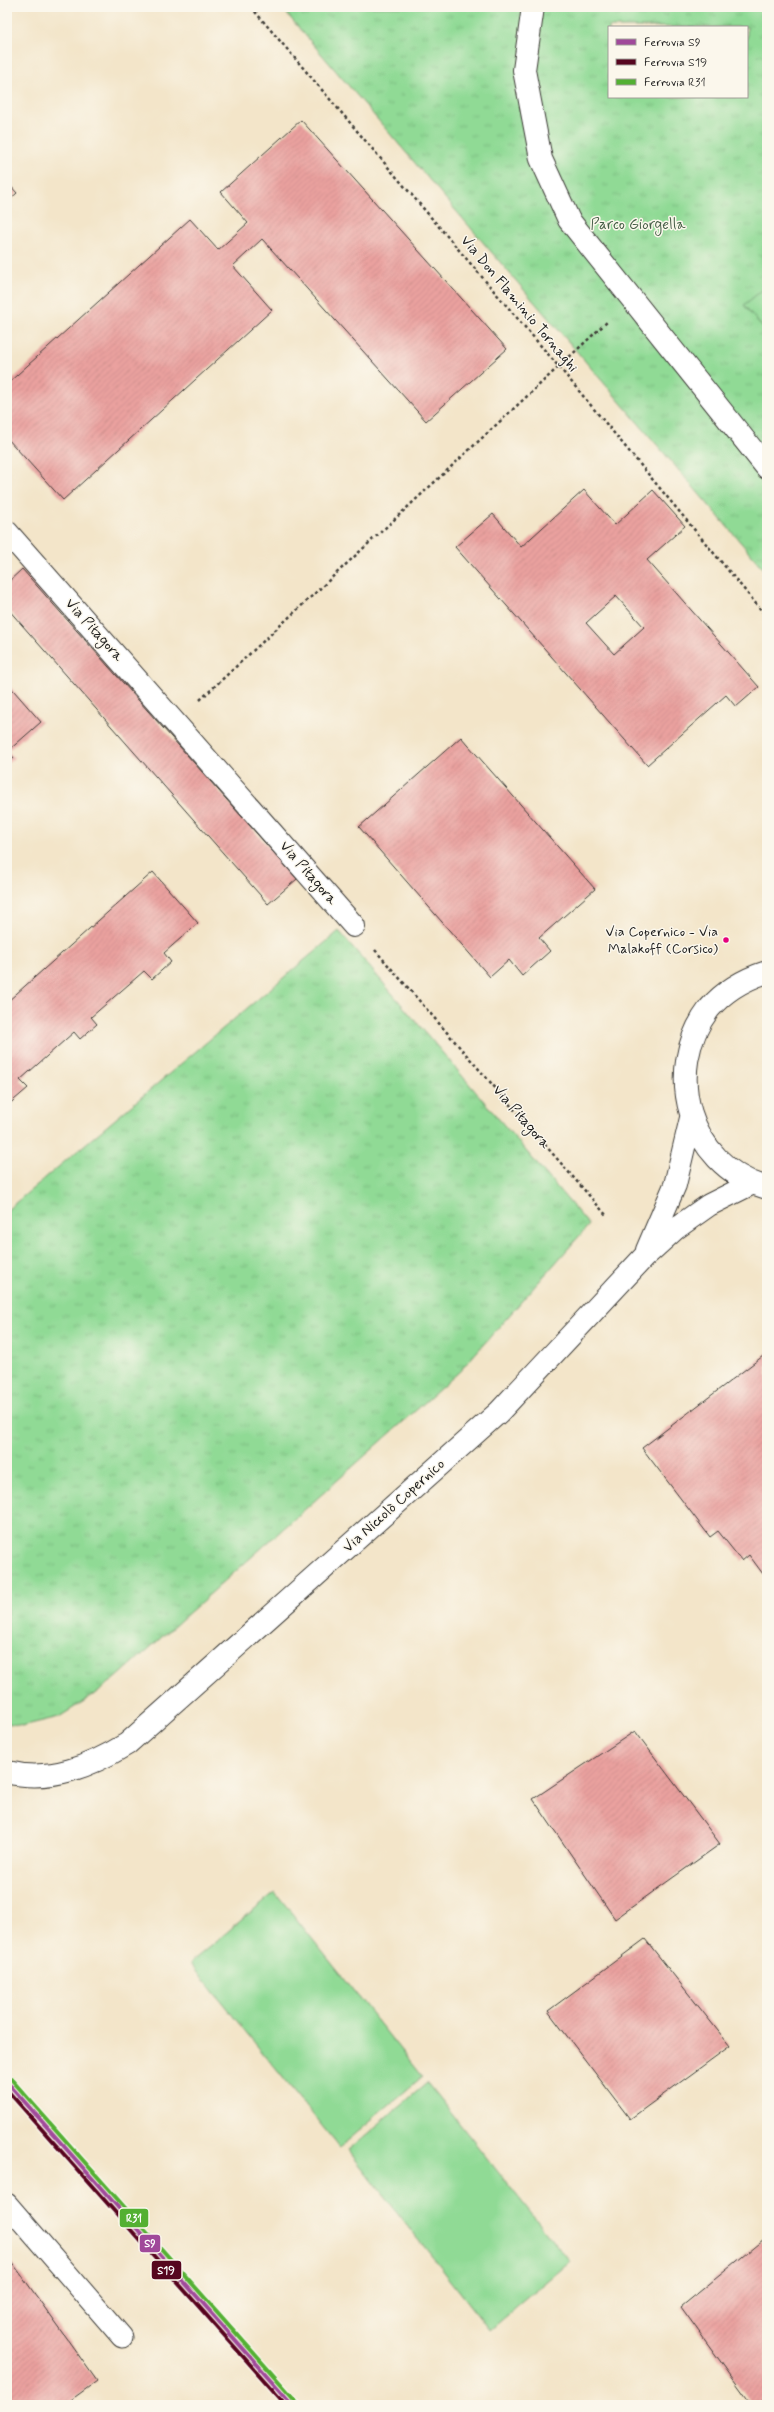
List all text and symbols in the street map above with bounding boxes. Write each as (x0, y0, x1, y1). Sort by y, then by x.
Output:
legend (608, 26, 748, 98)
text: Ferrovia S9 (644, 35, 701, 51)
text: Ferrovia S19 (644, 55, 707, 71)
text: Ferrovia R31 (644, 75, 706, 91)
park label: Parco Giorgella (590, 215, 687, 236)
street label: Via Don Flaminio Tornaghi (456, 231, 582, 377)
street label: Via Pitagora (60, 594, 128, 667)
street label: Via Pitagora (274, 837, 342, 911)
place label: Via Copernico - Via Malakoff (Corsico) (606, 923, 718, 958)
marker: Via Copernico - Via Malakoff (Corsico) (721, 935, 731, 945)
street label: Via Pitagora (487, 1081, 555, 1155)
street label: Via Niccolò Copernico (339, 1455, 449, 1557)
line badge: R31 (119, 2208, 149, 2228)
text: R31 (126, 2212, 142, 2226)
line badge: S9 (139, 2234, 161, 2253)
text: S9 (144, 2237, 156, 2251)
line badge: S19 (151, 2260, 182, 2280)
text: S19 (157, 2264, 175, 2278)

